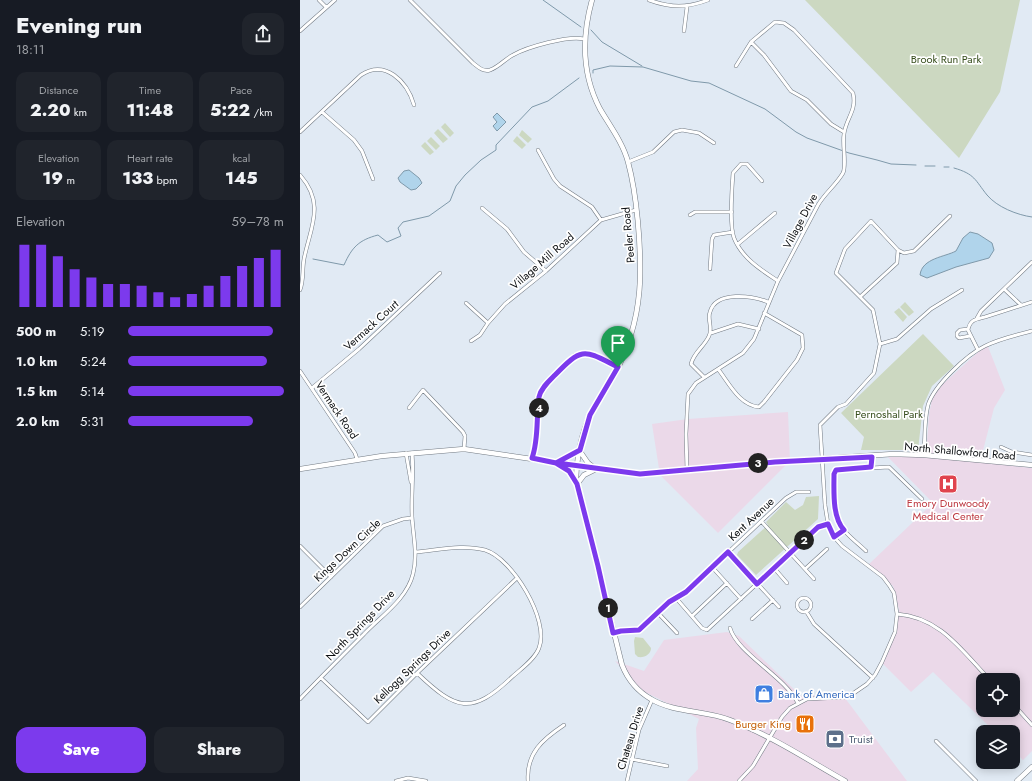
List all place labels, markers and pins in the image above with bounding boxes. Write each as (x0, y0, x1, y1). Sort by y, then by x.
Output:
pin (601, 326, 635, 367)
pin: 4 (529, 398, 549, 418)
pin: 3 (748, 453, 768, 473)
hospital icon: Emory Dunwoody Medical Center (937, 473, 959, 495)
place label: Emory Dunwoody Medical Center (907, 495, 989, 524)
pin: 2 (794, 530, 814, 550)
pin: 1 (598, 598, 618, 618)
shop icon: Bank of America (753, 683, 775, 705)
place label: Bank of America (778, 686, 854, 702)
restaurant icon: Burger King (794, 713, 816, 735)
place label: Burger King (735, 716, 791, 732)
bank icon: Truist (824, 728, 846, 750)
place label: Truist (849, 731, 873, 747)

